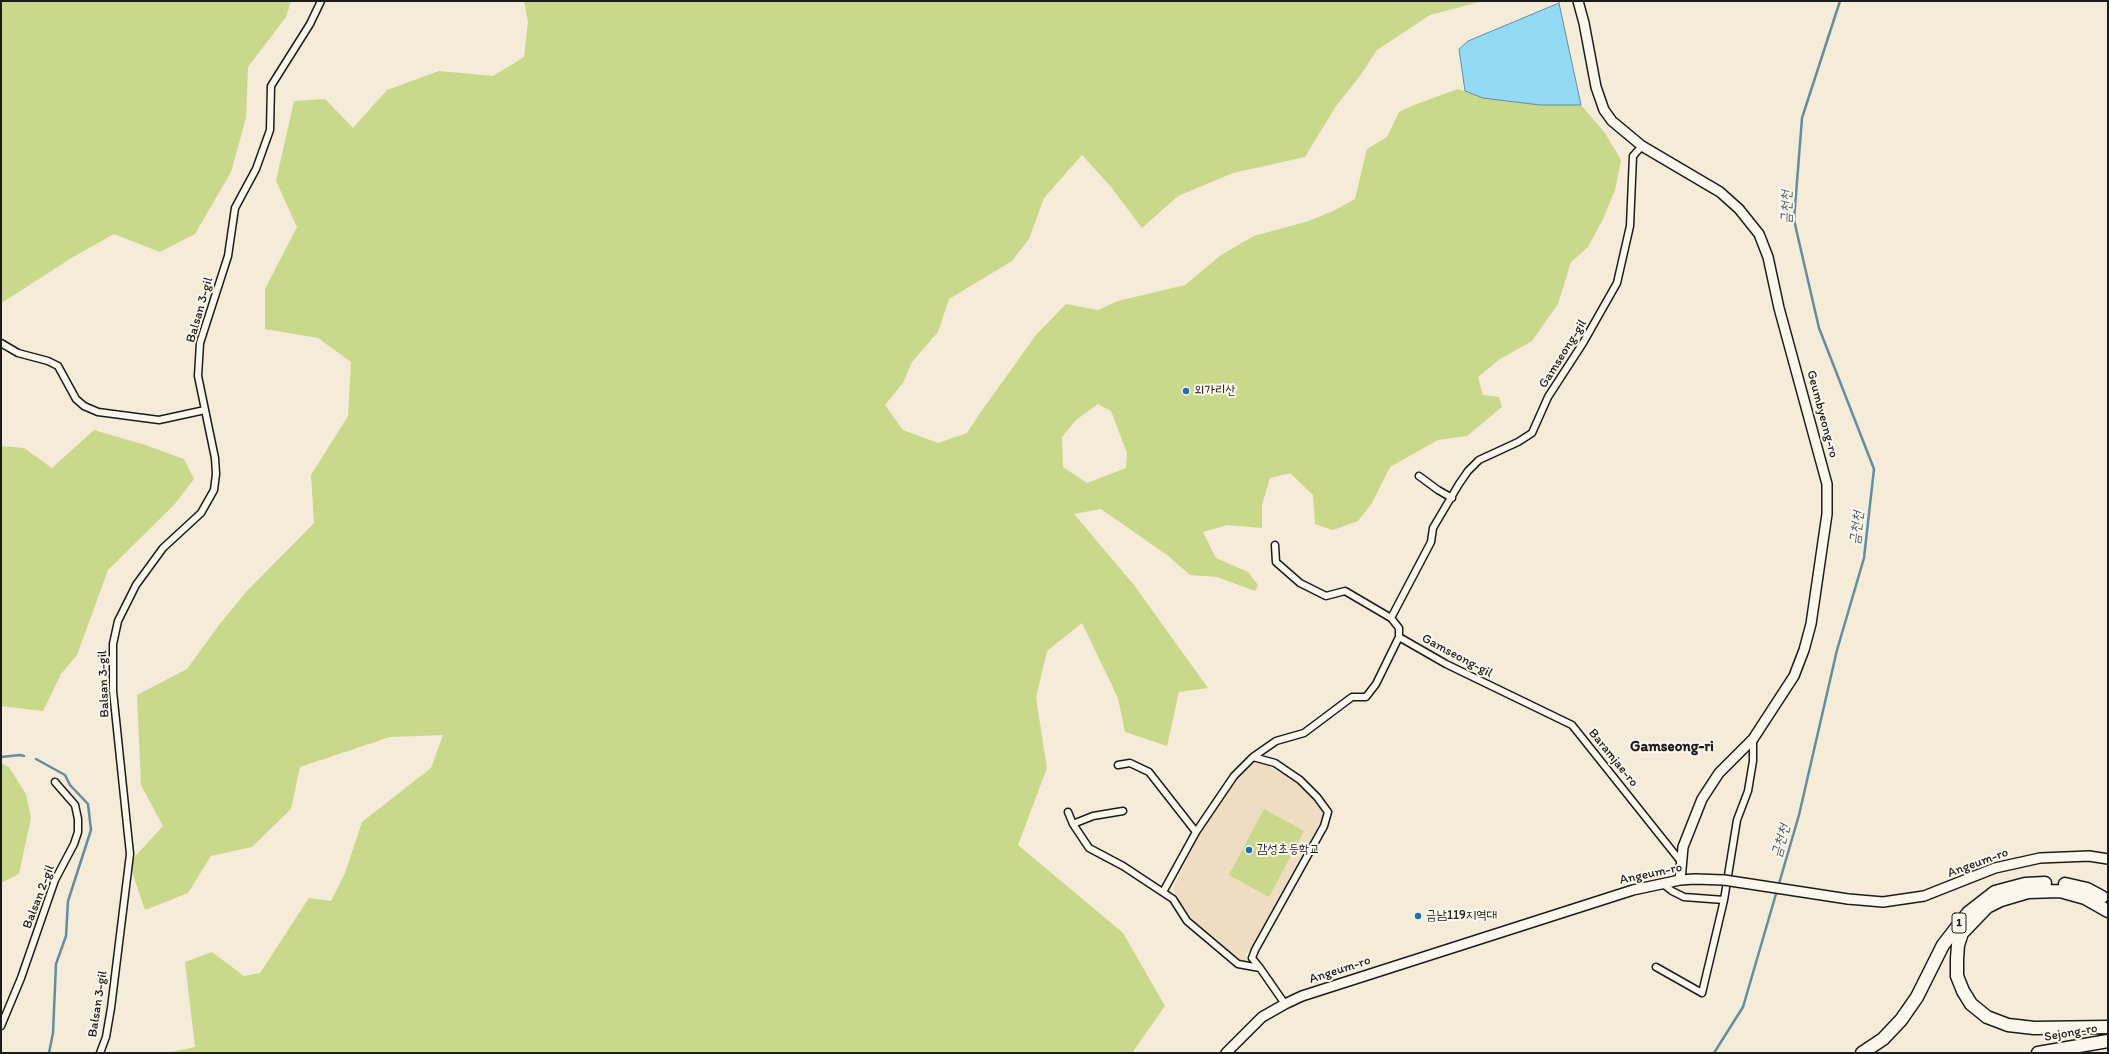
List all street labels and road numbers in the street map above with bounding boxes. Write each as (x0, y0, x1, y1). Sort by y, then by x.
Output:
street label: Balsan 3-gil (183, 276, 217, 344)
street label: Gamseong-gil (1536, 317, 1590, 391)
street label: Geumbyeong-ro (1803, 369, 1841, 459)
street label: Gamseong-gil (1419, 631, 1495, 681)
street label: Balsan 3-gil (95, 650, 113, 718)
street label: Baramjae-ro (1585, 726, 1641, 790)
street label: Angeum-ro (1946, 845, 2010, 881)
street label: Angeum-ro (1618, 860, 1684, 888)
street label: Balsan 2-gil (20, 863, 58, 931)
road number: 1 (1952, 913, 1966, 933)
street label: Angeum-ro (1307, 953, 1373, 987)
street label: Balsan 3-gil (85, 970, 111, 1038)
street label: Sejong-ro (2043, 1021, 2099, 1045)

